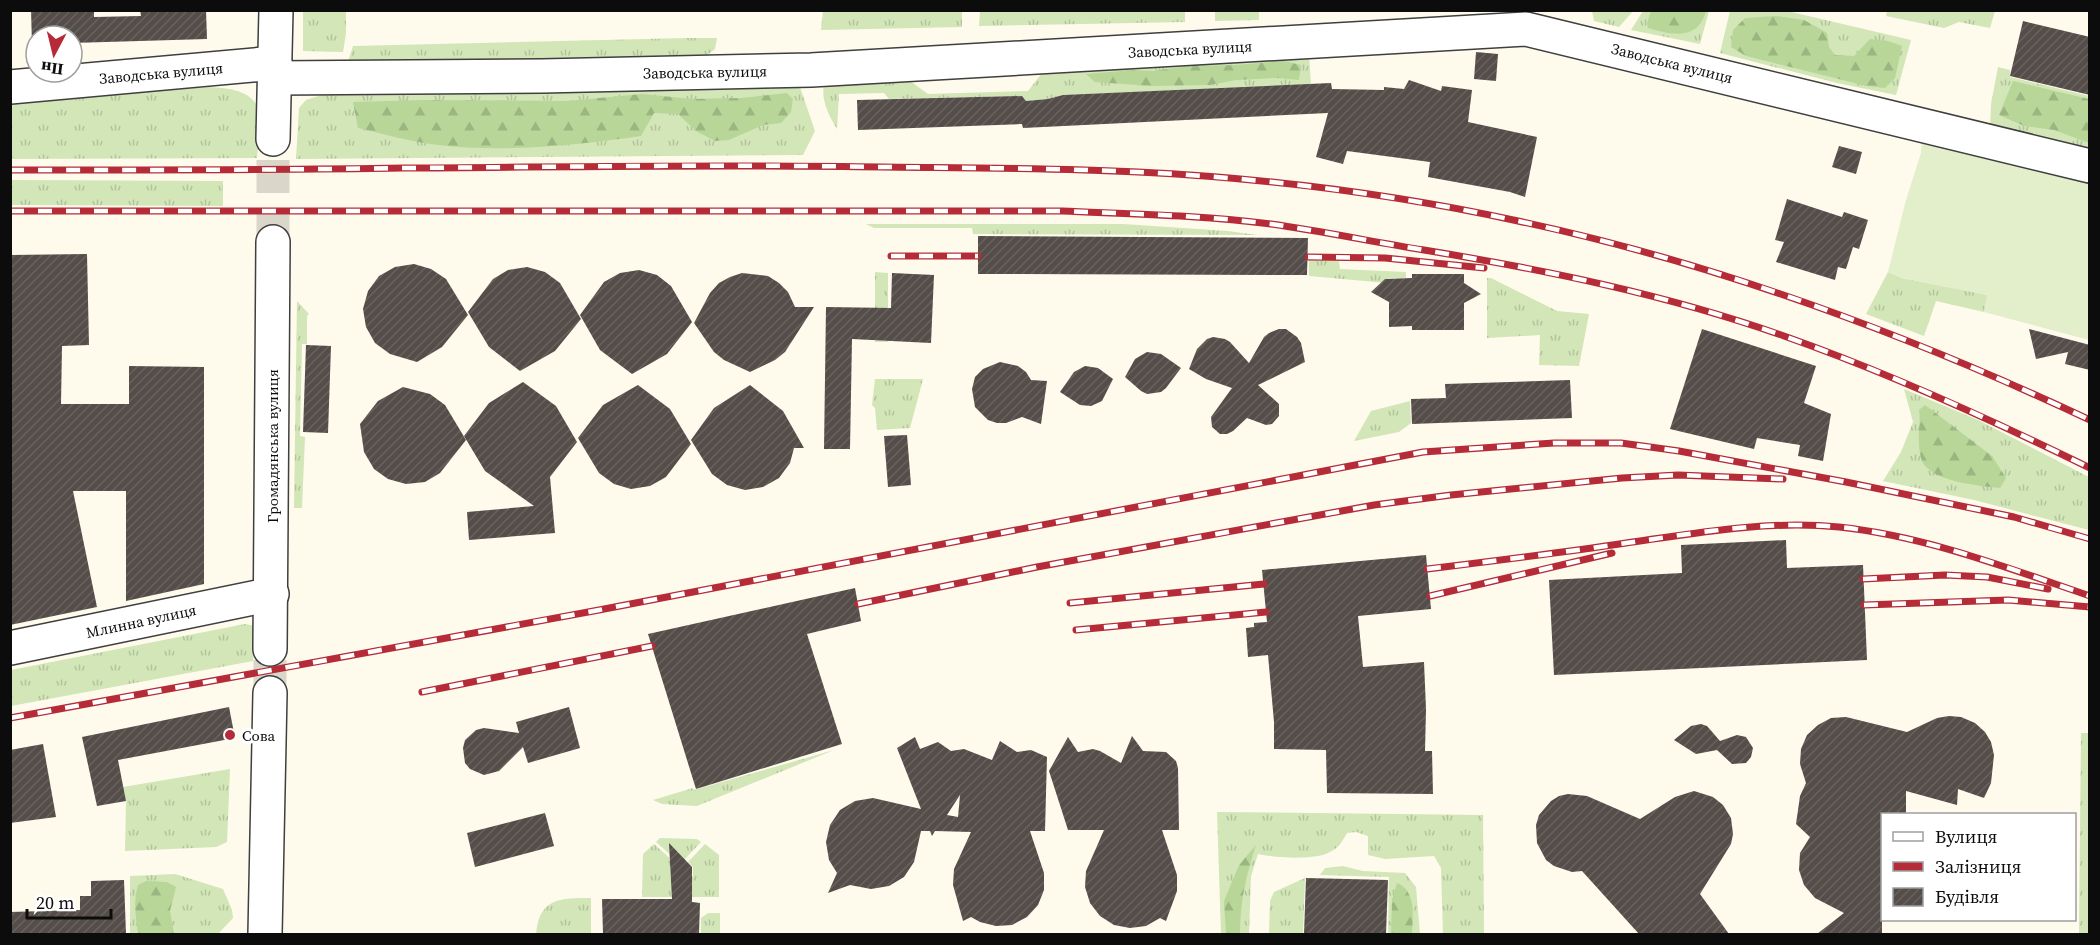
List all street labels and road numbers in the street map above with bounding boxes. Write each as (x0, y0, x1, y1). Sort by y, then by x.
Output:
street label: Заводська вулиця (1127, 35, 1253, 63)
street label: Заводська вулиця (1609, 38, 1735, 88)
street label: Заводська вулиця (98, 57, 224, 89)
street label: Заводська вулиця (643, 60, 767, 84)
street label: Громадянська вулиця (262, 369, 283, 523)
street label: Млинна вулиця (84, 599, 198, 643)

